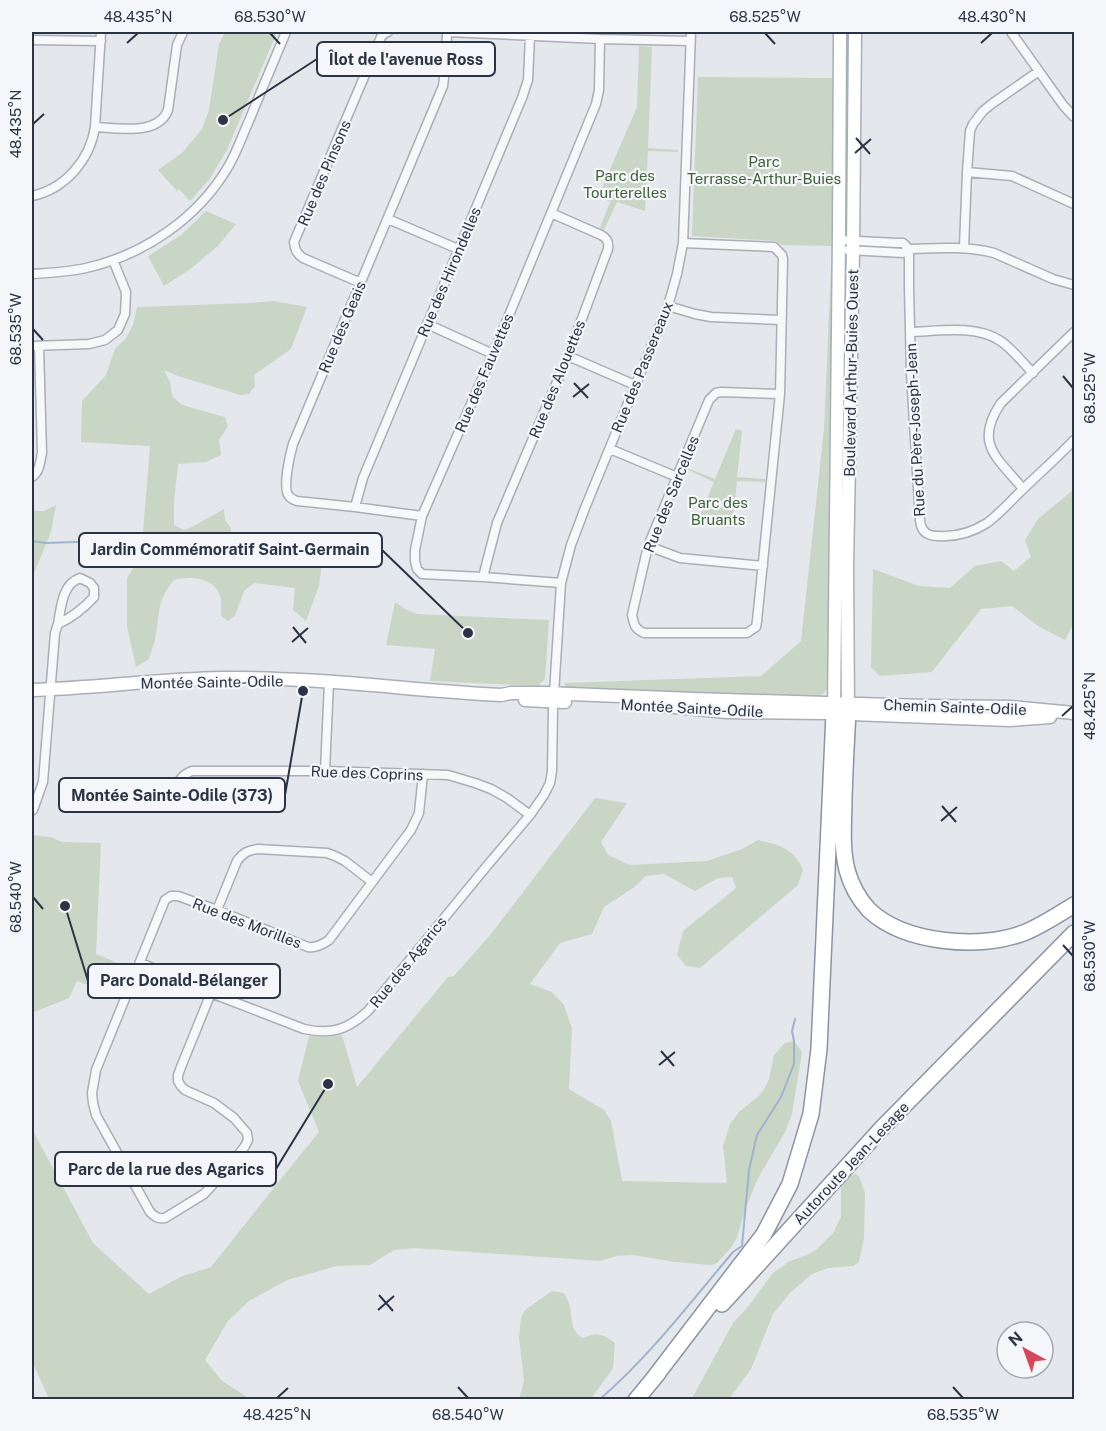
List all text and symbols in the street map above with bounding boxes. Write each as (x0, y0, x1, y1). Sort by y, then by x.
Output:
text: 48.435°N (103, 8, 173, 25)
text: 68.530°W (234, 8, 306, 25)
text: 68.525°W (729, 8, 801, 25)
text: 48.430°N (958, 8, 1026, 25)
callout: Îlot de l'avenue Ross (317, 42, 495, 76)
text: Îlot de l'avenue Ross (328, 49, 483, 69)
text: 48.435°N (7, 89, 24, 159)
street label: Rue des Pinsons (294, 118, 354, 228)
park label: Parc Terrasse-Arthur-Buies (687, 153, 841, 187)
park label: Parc des Tourterelles (583, 167, 667, 201)
street label: Rue des Hirondelles (414, 205, 484, 339)
street label: Boulevard Arthur-Buies Ouest (841, 269, 861, 477)
street label: Rue des Geais (315, 279, 369, 375)
text: 68.535°W (7, 293, 24, 365)
street label: Rue des Passereaux (608, 299, 676, 435)
street label: Rue des Fauvettes (451, 311, 517, 435)
street label: Rue des Alouettes (526, 317, 588, 441)
street label: Rue du Père-Joseph-Jean (902, 343, 928, 517)
text: 68.525°W (1081, 352, 1098, 424)
street label: Rue des Sarcelles (640, 433, 702, 555)
park label: Parc des Bruants (688, 494, 748, 528)
callout: Jardin Commémoratif Saint-Germain (79, 533, 382, 567)
text: Jardin Commémoratif Saint-Germain (91, 540, 369, 559)
street label: Montée Sainte-Odile (140, 672, 284, 692)
text: 48.425°N (1081, 672, 1098, 740)
street label: Montée Sainte-Odile (620, 696, 764, 720)
street label: Chemin Sainte-Odile (883, 696, 1027, 718)
street label: Rue des Coprins (310, 763, 424, 783)
callout: Montée Sainte-Odile (373) (59, 778, 285, 812)
text: Montée Sainte-Odile (373) (71, 786, 273, 805)
text: 68.540°W (7, 861, 24, 933)
street label: Rue des Morilles (190, 894, 304, 952)
street label: Rue des Agarics (366, 913, 450, 1011)
text: 68.530°W (1081, 920, 1098, 992)
callout: Parc Donald-Bélanger (88, 964, 280, 998)
text: Parc Donald-Bélanger (100, 971, 268, 990)
street label: Autoroute Jean-Lesage (790, 1098, 912, 1228)
callout: Parc de la rue des Agarics (55, 1152, 276, 1186)
text: Parc de la rue des Agarics (68, 1160, 264, 1179)
north arrow (995, 1320, 1055, 1380)
text: N (1005, 1328, 1026, 1350)
text: 48.425°N (243, 1406, 311, 1423)
text: 68.540°W (432, 1406, 504, 1423)
text: 68.535°W (927, 1406, 999, 1423)

